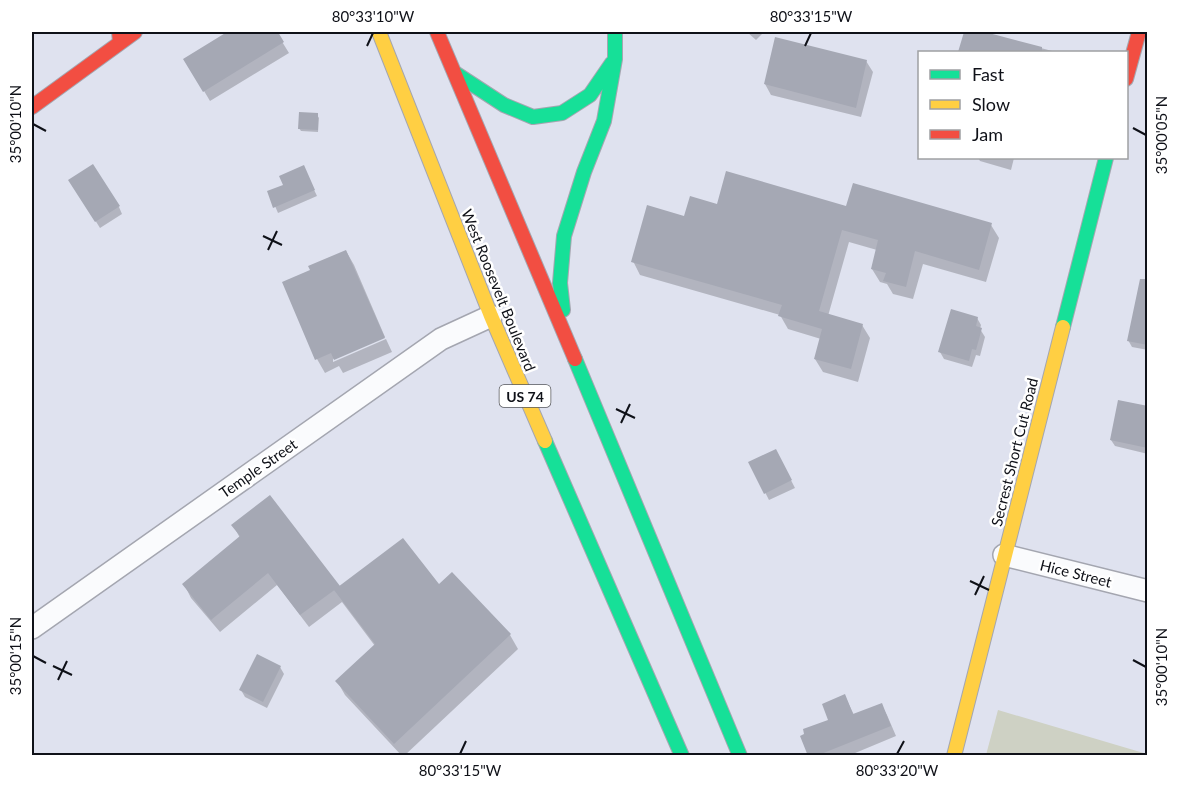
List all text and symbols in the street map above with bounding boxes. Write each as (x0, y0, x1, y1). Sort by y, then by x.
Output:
text: 80°33'10"W (332, 7, 415, 25)
text: 80°33'15"W (770, 7, 853, 25)
legend (918, 51, 1128, 159)
text: Fast (972, 63, 1005, 85)
text: 35°00'10"N (6, 85, 24, 163)
text: Slow (972, 93, 1010, 115)
text: 35°00'05"N (1152, 96, 1170, 174)
text: Jam (972, 123, 1003, 145)
street label: West Roosevelt Boulevard (458, 206, 540, 374)
street label: Secrest Short Cut Road (987, 376, 1041, 528)
road number: US 74 (500, 385, 550, 407)
street label: Temple Street (216, 434, 301, 501)
street label: Hice Street (1038, 555, 1114, 591)
text: 35°00'15"N (6, 617, 24, 695)
text: 35°00'10"N (1152, 628, 1170, 706)
text: 80°33'15"W (419, 761, 502, 779)
text: 80°33'20"W (856, 761, 939, 779)

